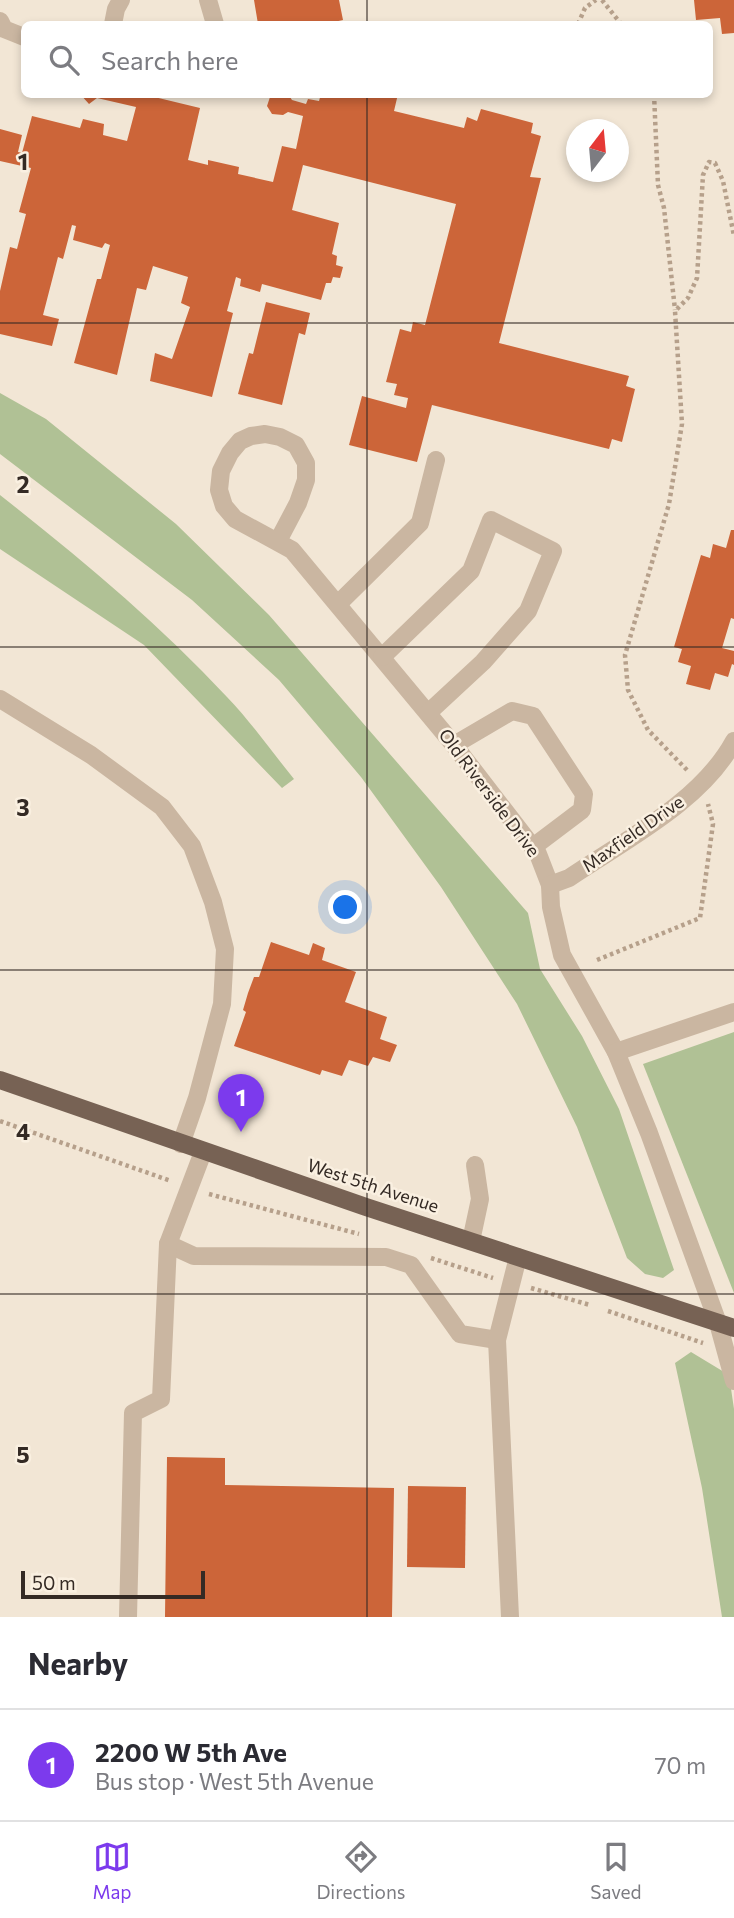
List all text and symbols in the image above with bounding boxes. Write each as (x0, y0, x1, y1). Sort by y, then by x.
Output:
search box (21, 21, 713, 98)
icon: search (45, 41, 83, 79)
text: Search here (101, 44, 239, 75)
north arrow (566, 119, 629, 182)
text: 1 (18, 147, 28, 175)
text: 2 (16, 470, 30, 498)
street label: Old Riverside Drive (434, 724, 545, 861)
street label: Maxfield Drive (577, 790, 688, 876)
text: 3 (16, 793, 30, 821)
your location (328, 890, 362, 924)
pin: 1 (218, 1074, 264, 1132)
text: 4 (16, 1117, 30, 1145)
street label: West 5th Avenue (305, 1153, 442, 1217)
text: 5 (16, 1440, 30, 1468)
scale bar (21, 1568, 205, 1600)
text: 50 m (32, 1571, 76, 1594)
text: Nearby (28, 1644, 128, 1681)
text: 2200 W 5th Ave (95, 1736, 287, 1767)
text: 1 (46, 1751, 56, 1779)
text: 70 m (654, 1751, 706, 1779)
text: Bus stop · West 5th Avenue (95, 1767, 374, 1795)
tab: Map (92, 1838, 132, 1903)
tab: Directions (316, 1838, 406, 1903)
tab: Saved (590, 1838, 642, 1903)

